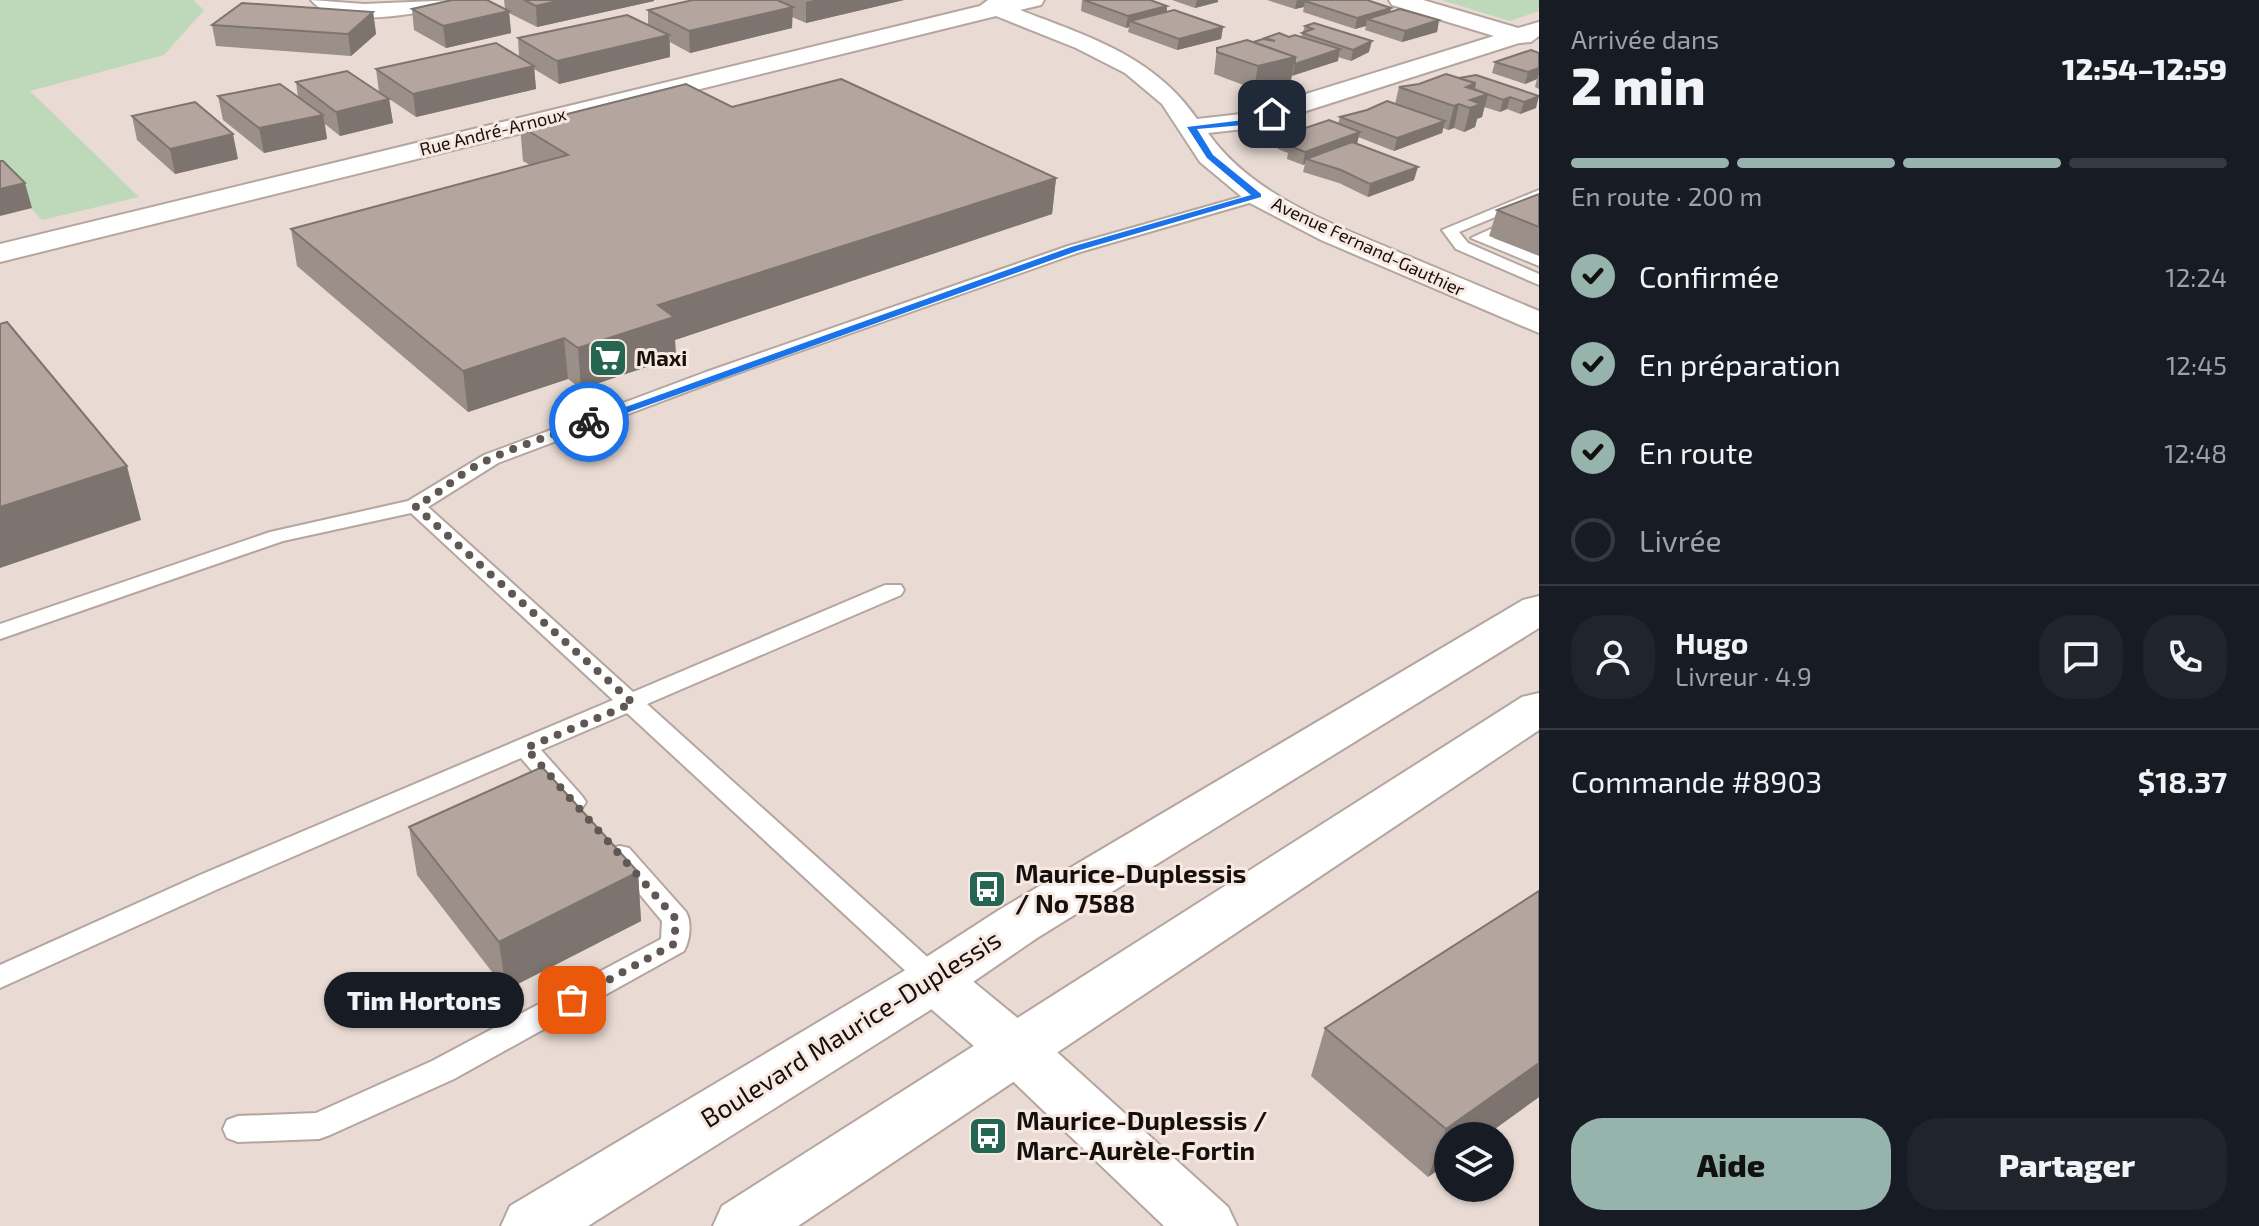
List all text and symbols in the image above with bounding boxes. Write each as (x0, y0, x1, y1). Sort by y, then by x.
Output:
text: Arrivée dans (1571, 23, 1719, 54)
text: 12:54–12:59 (2062, 50, 2227, 86)
text: 2 min (1571, 53, 1706, 115)
pin (1238, 80, 1306, 148)
icon: home (1250, 92, 1294, 136)
street label: Rue André-Arnoux (417, 102, 569, 160)
text: En route · 200 m (1571, 180, 1762, 211)
street label: Avenue Fernand-Gauthier (1269, 192, 1468, 300)
icon: check (1571, 254, 1615, 298)
text: Confirmée (1639, 258, 1779, 294)
text: 12:24 (2165, 261, 2227, 292)
supermarket icon: Maxi (587, 337, 629, 379)
icon: check (1571, 342, 1615, 386)
place label: Maxi (636, 344, 687, 370)
text: En préparation (1639, 346, 1841, 382)
text: 12:45 (2166, 349, 2227, 380)
courier (549, 382, 629, 462)
icon: bike (567, 400, 611, 444)
icon: check (1571, 430, 1615, 474)
text: En route (1639, 434, 1753, 470)
text: 12:48 (2164, 437, 2227, 468)
text: Livrée (1639, 522, 1722, 558)
button: person (1571, 615, 1655, 699)
button: chat (2039, 615, 2123, 699)
button: phone (2143, 615, 2227, 699)
text: Hugo (1675, 624, 1749, 660)
text: Livreur · 4.9 (1675, 660, 1812, 691)
text: Commande #8903 (1571, 763, 1822, 799)
text: $18.37 (2138, 763, 2227, 799)
place label: Maurice-Duplessis / No 7588 (1015, 857, 1246, 918)
bus stop icon: Maurice-Duplessis / No 7588 (966, 868, 1008, 910)
street label: Boulevard Maurice-Duplessis (694, 922, 1006, 1133)
pin (538, 966, 606, 1034)
callout: Tim Hortons (324, 972, 524, 1028)
icon: bag (550, 978, 594, 1022)
text: Tim Hortons (347, 984, 501, 1015)
place label: Maurice-Duplessis / Marc-Aurèle-Fortin (1016, 1104, 1267, 1165)
bus stop icon: Maurice-Duplessis / Marc-Aurèle-Fortin (967, 1115, 1009, 1157)
button: Aide (1571, 1118, 1891, 1210)
button: Partager (1907, 1118, 2227, 1210)
map controls (1434, 1122, 1514, 1202)
button: layers (1434, 1122, 1514, 1202)

